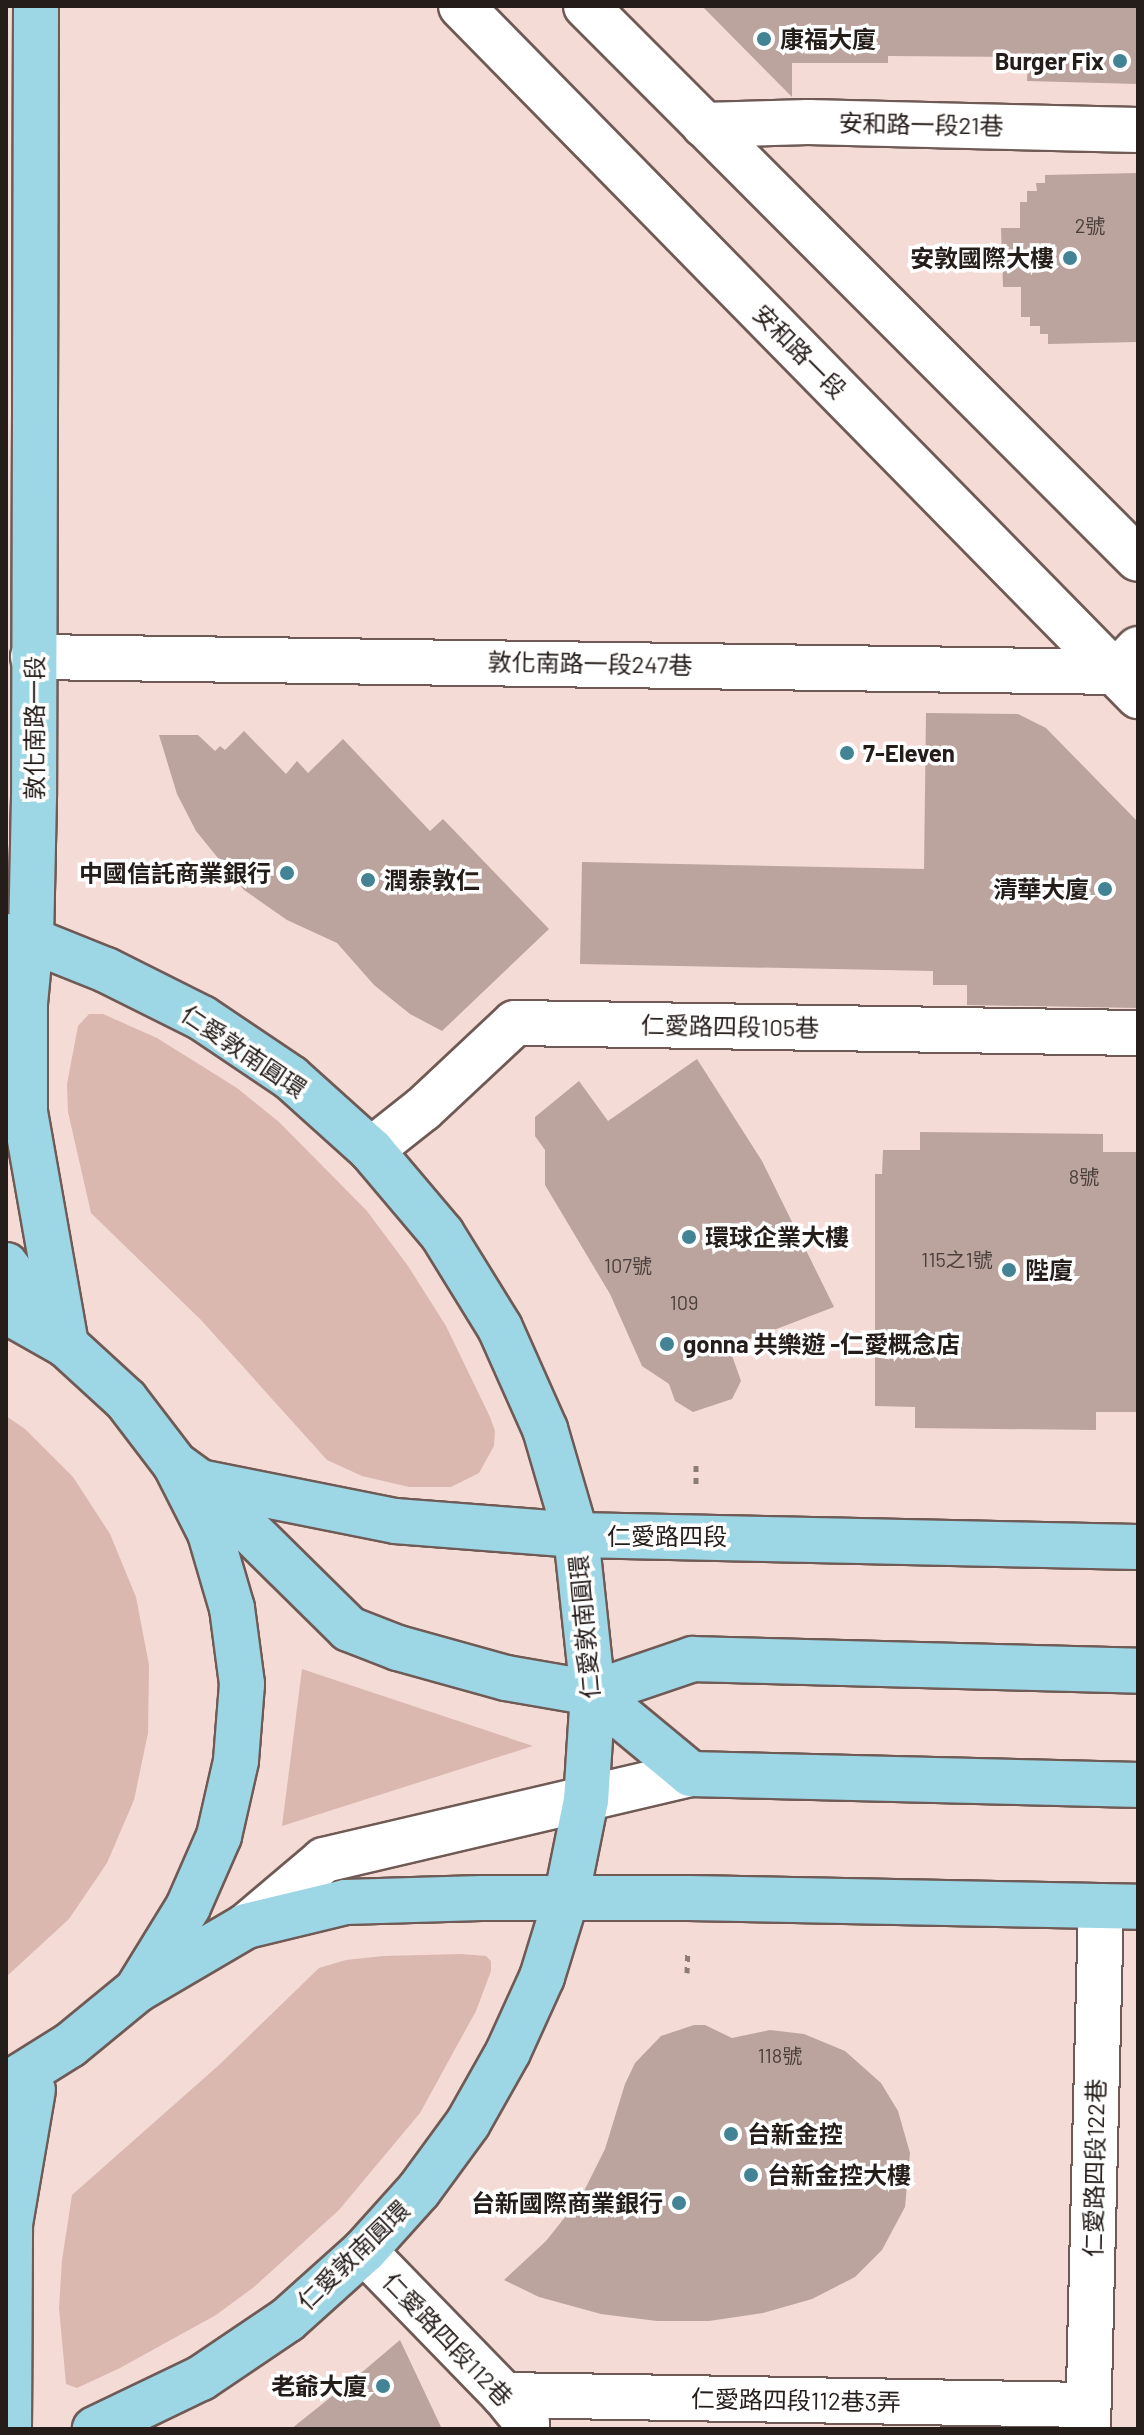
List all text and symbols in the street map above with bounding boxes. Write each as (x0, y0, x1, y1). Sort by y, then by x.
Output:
place label: 康福大廈 (780, 25, 876, 53)
marker: 康福大廈 (755, 30, 773, 48)
place label: Burger Fix (995, 47, 1104, 75)
marker: Burger Fix (1111, 52, 1129, 70)
street label: 安和路一段21巷 (838, 108, 1004, 140)
house number: 2號 (1075, 213, 1105, 237)
place label: 安敦國際大樓 (910, 244, 1054, 272)
marker: 安敦國際大樓 (1061, 249, 1079, 267)
street label: 安和路一段 (747, 298, 853, 404)
street label: 敦化南路一段247巷 (487, 647, 693, 679)
street label: 敦化南路一段 (20, 656, 48, 800)
place label: 7-Eleven (863, 739, 955, 767)
marker: 7-Eleven (838, 744, 856, 762)
place label: 中國信託商業銀行 (79, 859, 271, 887)
marker: 中國信託商業銀行 (278, 864, 296, 882)
place label: 潤泰敦仁 (384, 866, 480, 894)
marker: 潤泰敦仁 (359, 871, 377, 889)
place label: 清華大廈 (993, 875, 1089, 903)
marker: 清華大廈 (1096, 880, 1114, 898)
street label: 仁愛敦南圓環 (176, 999, 312, 1103)
street label: 仁愛路四段105巷 (641, 1010, 819, 1042)
house number: 8號 (1069, 1164, 1099, 1188)
place label: 環球企業大樓 (705, 1223, 849, 1251)
marker: 環球企業大樓 (680, 1228, 698, 1246)
house number: 115之1號 (921, 1247, 993, 1271)
house number: 107號 (604, 1253, 652, 1277)
place label: 陛廈 (1025, 1256, 1073, 1284)
marker: 陛廈 (1000, 1261, 1018, 1279)
house number: 109 (670, 1290, 698, 1314)
place label: gonna 共樂遊 -仁愛概念店 (683, 1330, 960, 1358)
marker: gonna 共樂遊 -仁愛概念店 (658, 1335, 676, 1353)
street label: 仁愛路四段 (607, 1522, 727, 1550)
street label: 仁愛敦南圓環 (563, 1554, 605, 1700)
house number: 118號 (758, 2043, 802, 2067)
street label: 仁愛路四段122巷 (1078, 2079, 1110, 2257)
place label: 台新金控 (747, 2120, 843, 2148)
marker: 台新金控 (722, 2125, 740, 2143)
place label: 台新金控大樓 (767, 2161, 911, 2189)
marker: 台新金控大樓 (742, 2166, 760, 2184)
place label: 台新國際商業銀行 (471, 2189, 663, 2217)
marker: 台新國際商業銀行 (670, 2194, 688, 2212)
street label: 仁愛敦南圓環 (291, 2195, 415, 2315)
street label: 仁愛路四段112巷 (377, 2267, 519, 2411)
place label: 老爺大廈 (271, 2372, 367, 2400)
marker: 老爺大廈 (374, 2377, 392, 2395)
street label: 仁愛路四段112巷3弄 (691, 2384, 901, 2416)

